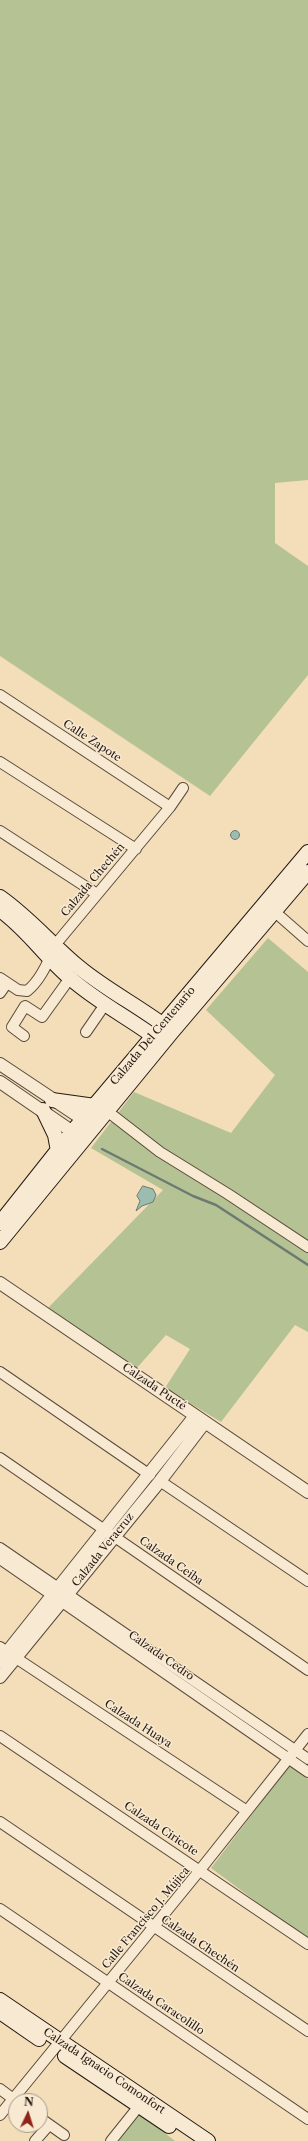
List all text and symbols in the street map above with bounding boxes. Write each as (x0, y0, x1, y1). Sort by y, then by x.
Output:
street label: Calle Zapote (60, 717, 124, 765)
street label: Calzada Chechén (58, 841, 128, 919)
street label: Calzada Del Centenario (108, 984, 198, 1088)
street label: Calzada Pucté (120, 1361, 188, 1413)
street label: Calzada Veracruz (69, 1511, 137, 1589)
street label: Calzada Ceiba (137, 1534, 205, 1588)
street label: Calzada Cedro (126, 1629, 196, 1683)
street label: Calzada Huaya (102, 1697, 174, 1751)
street label: Calzada Ciricote (121, 1799, 201, 1859)
street label: Calle Francisco J. Mújica (100, 1864, 192, 1972)
street label: Calzada Chechén (158, 1913, 242, 1975)
street label: Calzada Caracolillo (115, 1970, 207, 2038)
street label: Calzada Ignacio Comonfort (41, 2025, 167, 2117)
north arrow (8, 2093, 48, 2133)
text: N (24, 2095, 34, 2109)

